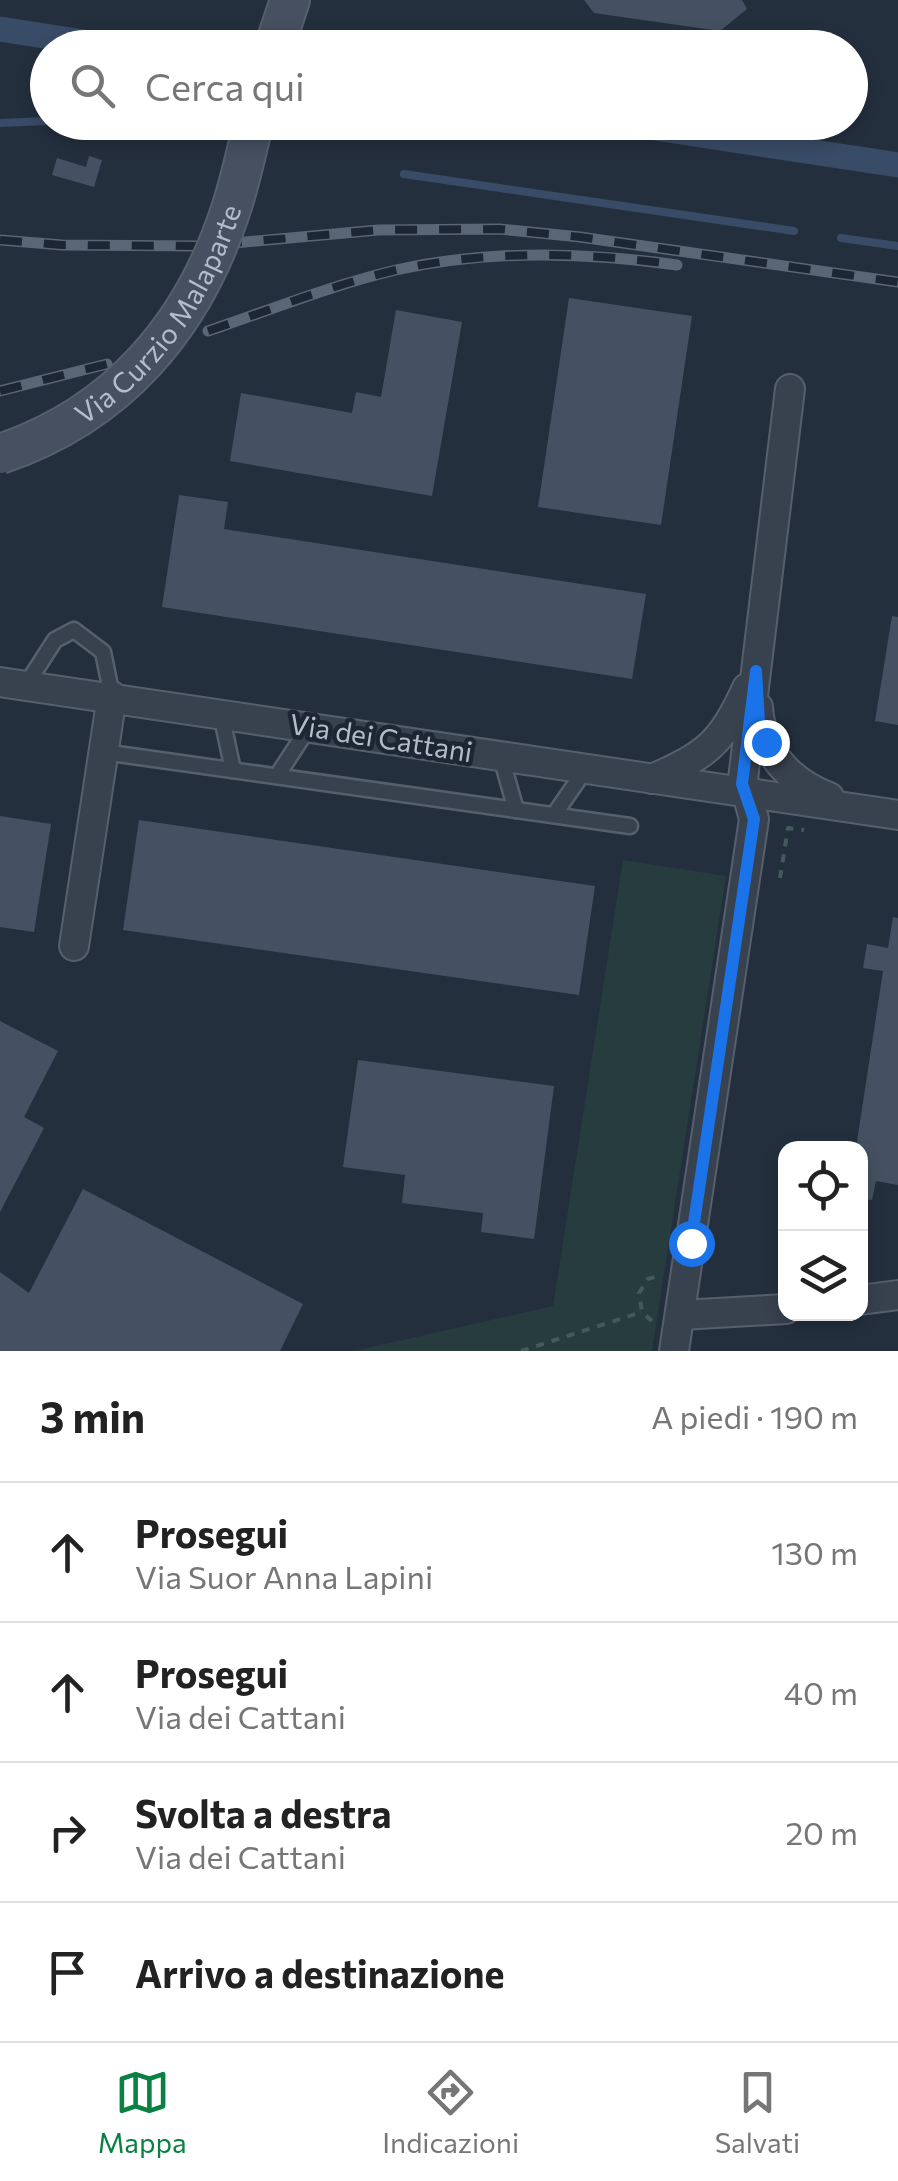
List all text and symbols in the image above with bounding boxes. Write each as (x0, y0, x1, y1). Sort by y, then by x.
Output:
search box (30, 30, 868, 140)
icon: search (65, 58, 120, 113)
text: Cerca qui (145, 62, 305, 109)
street label: Via Curzio Malaparte (68, 200, 247, 431)
street label: Via dei Cattani (287, 706, 475, 768)
route end (744, 720, 790, 766)
map controls (778, 1141, 868, 1321)
button: locate (778, 1141, 868, 1231)
route start (669, 1221, 715, 1267)
button: layers (778, 1231, 868, 1321)
text: 3 min (40, 1390, 145, 1442)
text: A piedi · 190 m (651, 1396, 858, 1436)
text: Prosegui (135, 1509, 288, 1556)
icon: ahead (40, 1525, 95, 1580)
text: 130 m (771, 1532, 858, 1572)
text: Via Suor Anna Lapini (135, 1556, 433, 1596)
text: Prosegui (135, 1649, 288, 1696)
icon: ahead (40, 1665, 95, 1720)
text: 40 m (784, 1672, 858, 1712)
text: Via dei Cattani (135, 1696, 346, 1736)
text: Svolta a destra (135, 1789, 391, 1836)
icon: right (40, 1805, 95, 1860)
text: 20 m (785, 1812, 858, 1852)
text: Via dei Cattani (135, 1836, 346, 1876)
icon: arrive (40, 1945, 95, 2000)
text: Arrivo a destinazione (135, 1949, 505, 1996)
tab: Mappa (98, 2065, 187, 2159)
tab: Indicazioni (382, 2065, 519, 2159)
tab: Salvati (715, 2065, 800, 2159)

